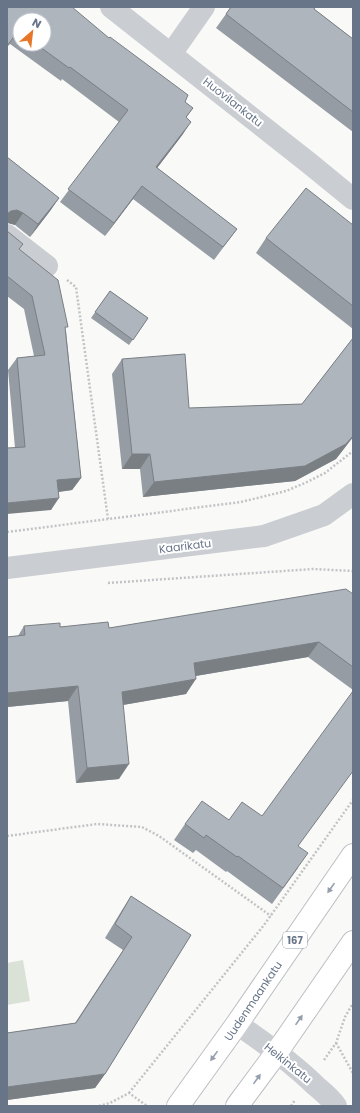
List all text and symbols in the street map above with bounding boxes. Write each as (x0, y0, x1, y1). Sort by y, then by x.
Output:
north arrow (12, 12, 52, 52)
text: N (29, 14, 44, 32)
street label: Huovilankatu (200, 74, 266, 130)
street label: Kaarikatu (158, 535, 212, 557)
one-way arrow (327, 882, 335, 893)
road number: 167 (283, 932, 307, 948)
street label: Uudenmaankatu (220, 958, 286, 1044)
one-way arrow (295, 1015, 303, 1025)
street label: Heikinkatu (261, 1039, 315, 1087)
one-way arrow (211, 1051, 219, 1061)
one-way arrow (253, 1074, 261, 1084)

